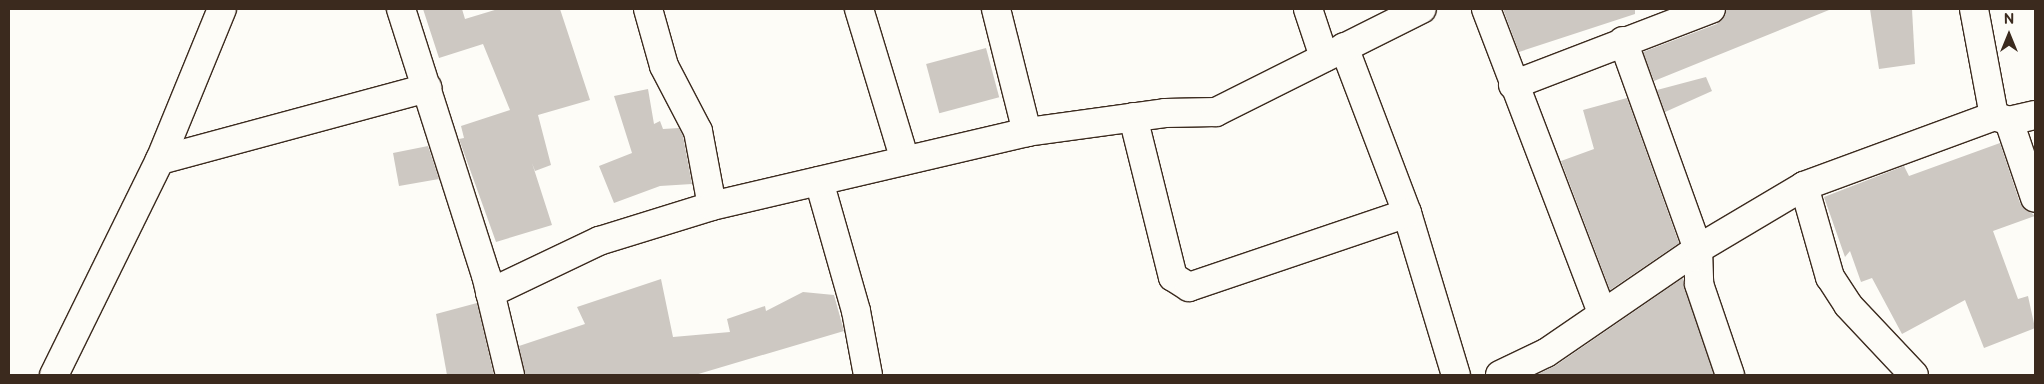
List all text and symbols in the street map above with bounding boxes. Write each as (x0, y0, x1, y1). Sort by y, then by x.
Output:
north arrow (1984, 10, 2034, 60)
text: N (2004, 11, 2014, 28)

